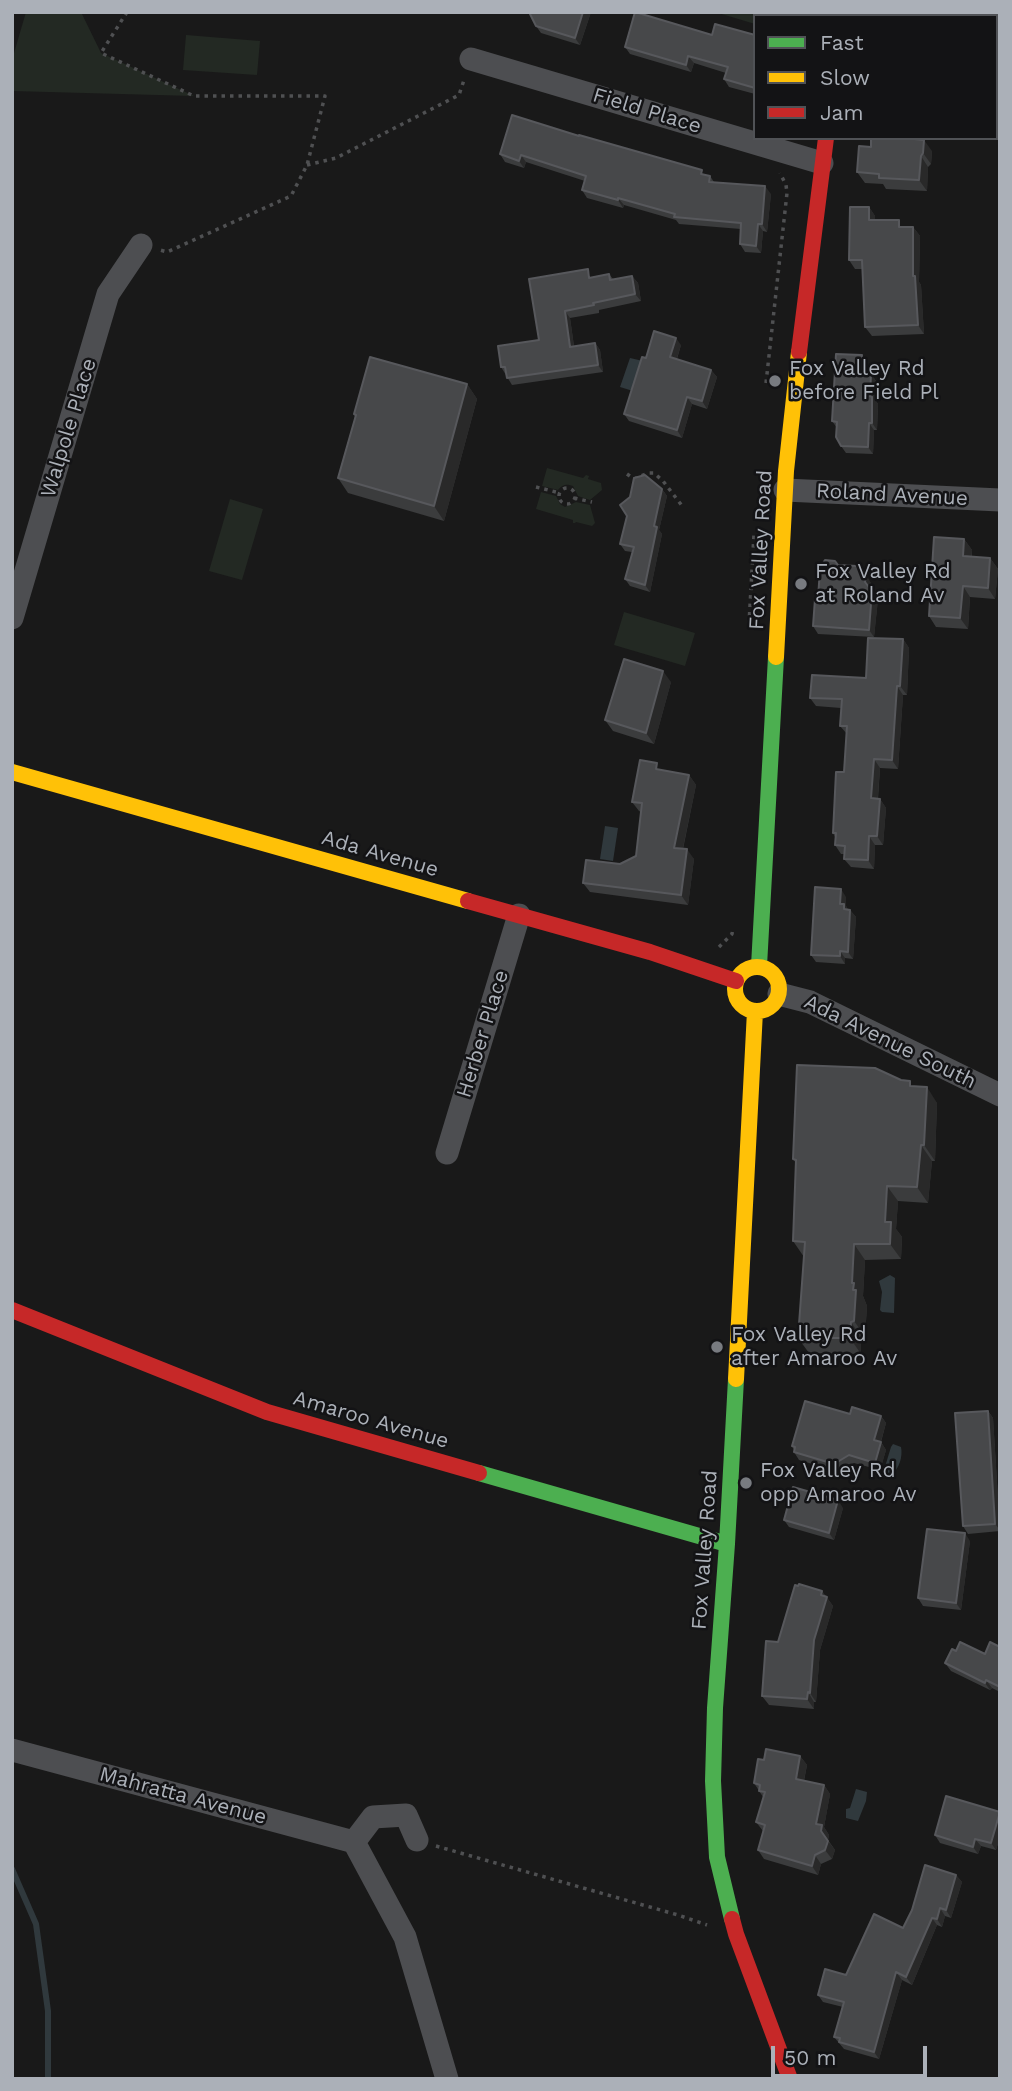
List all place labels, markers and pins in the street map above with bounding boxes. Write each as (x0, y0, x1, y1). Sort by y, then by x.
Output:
place label: Fox Valley Rd before Field Pl (789, 356, 939, 406)
marker: Fox Valley Rd before Field Pl (767, 373, 783, 389)
place label: Fox Valley Rd at Roland Av (815, 559, 951, 609)
marker: Fox Valley Rd at Roland Av (793, 576, 809, 592)
place label: Fox Valley Rd after Amaroo Av (731, 1322, 897, 1372)
marker: Fox Valley Rd after Amaroo Av (709, 1339, 725, 1355)
place label: Fox Valley Rd opp Amaroo Av (760, 1458, 917, 1508)
marker: Fox Valley Rd opp Amaroo Av (738, 1475, 754, 1491)

